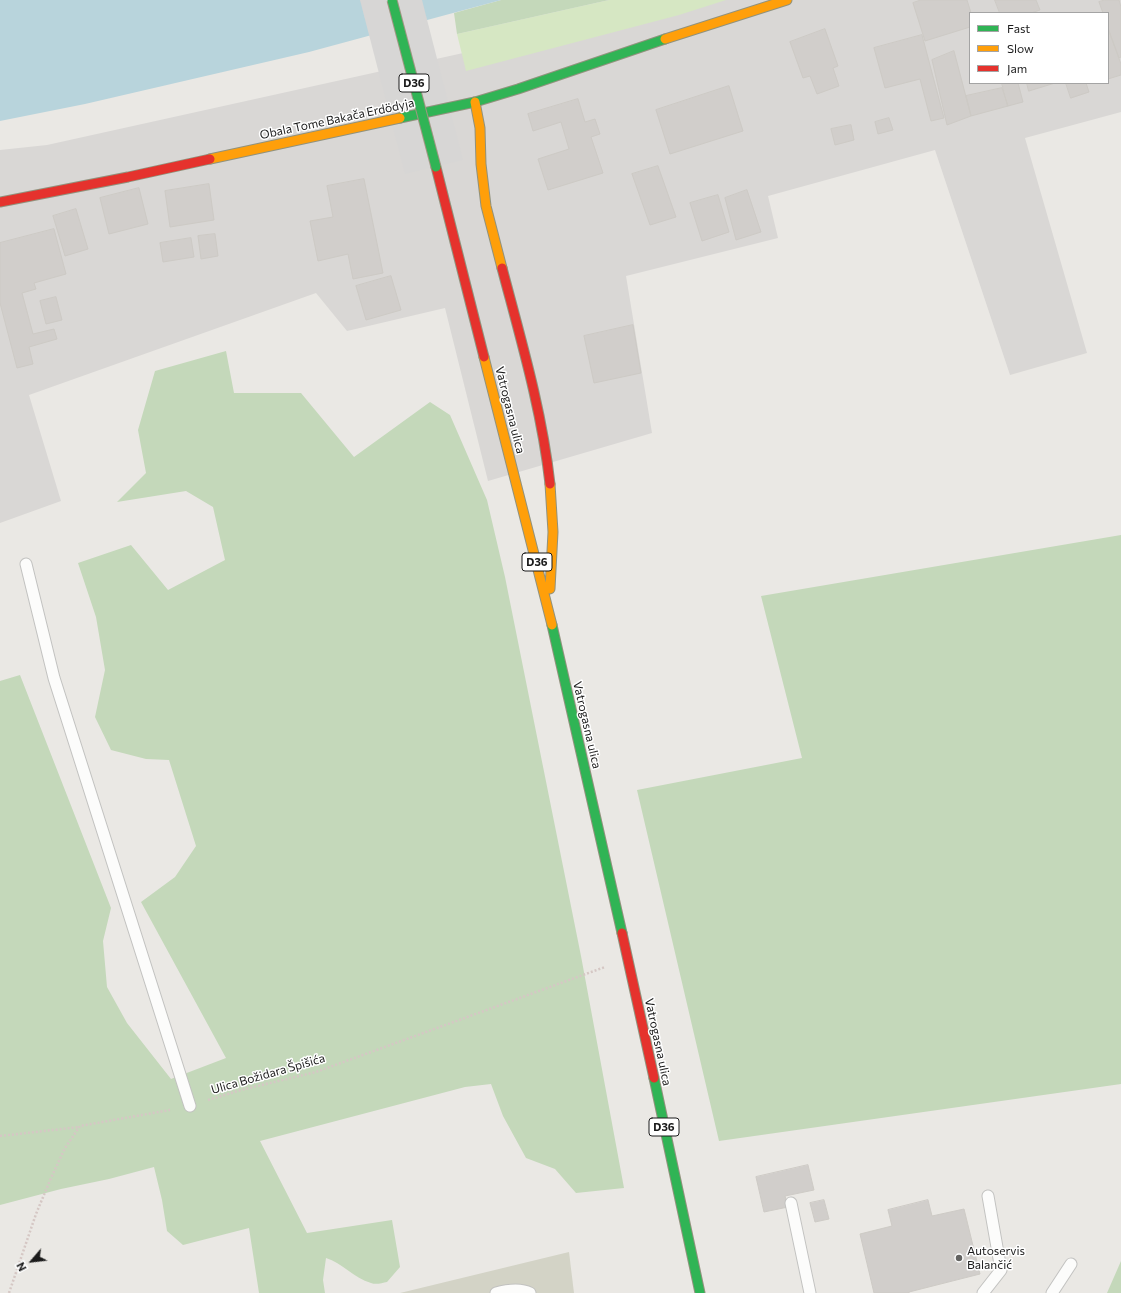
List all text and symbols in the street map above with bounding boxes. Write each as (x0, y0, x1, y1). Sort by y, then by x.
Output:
legend (969, 12, 1109, 84)
text: Fast (1007, 21, 1030, 35)
text: Slow (1007, 41, 1034, 55)
text: Jam (1007, 61, 1027, 75)
road number: D36 (399, 74, 429, 92)
street label: Obala Tome Bakača Erdödyja (259, 96, 415, 142)
street label: Vatrogasna ulica (492, 365, 528, 455)
road number: D36 (522, 553, 552, 571)
street label: Vatrogasna ulica (570, 680, 604, 770)
street label: Vatrogasna ulica (642, 997, 674, 1087)
street label: Ulica Božidara Špišića (209, 1051, 327, 1097)
road number: D36 (649, 1118, 679, 1136)
north arrow (12, 1241, 52, 1281)
place label: Autoservis Balančić (967, 1244, 1025, 1272)
marker: Autoservis Balančić (954, 1253, 964, 1263)
text: N (13, 1260, 29, 1274)

